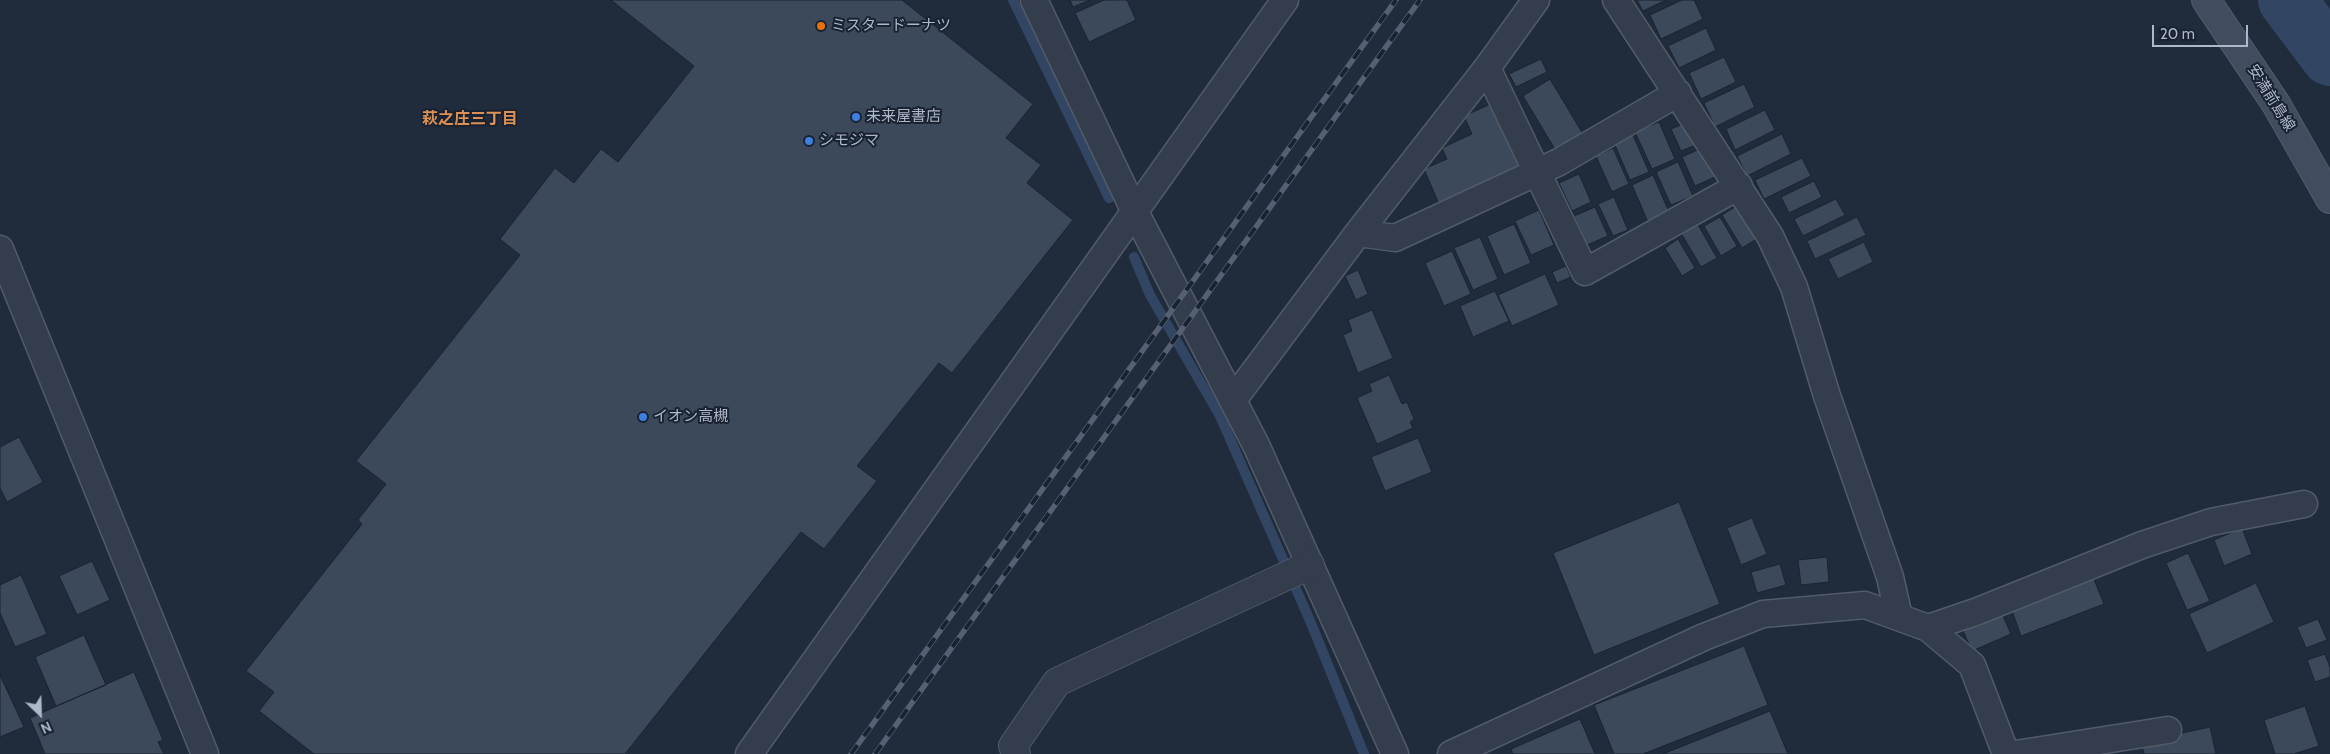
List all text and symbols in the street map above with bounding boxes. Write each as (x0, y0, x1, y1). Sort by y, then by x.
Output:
scale bar (2155, 15, 2251, 47)
place label: ミスタードーナツ (831, 17, 951, 35)
marker: ミスタードーナツ (815, 20, 827, 32)
text: 20 m (2160, 25, 2195, 43)
street label: 安満前島線 (2243, 61, 2299, 135)
place label: 未来屋書店 (866, 108, 941, 126)
district label: 萩之庄三丁目 (422, 109, 518, 129)
marker: 未来屋書店 (850, 111, 862, 123)
place label: シモジマ (819, 132, 879, 150)
marker: シモジマ (803, 135, 815, 147)
place label: イオン高槻 (653, 408, 728, 426)
marker: イオン高槻 (637, 411, 649, 423)
north arrow (15, 689, 65, 739)
text: N (38, 717, 54, 738)

